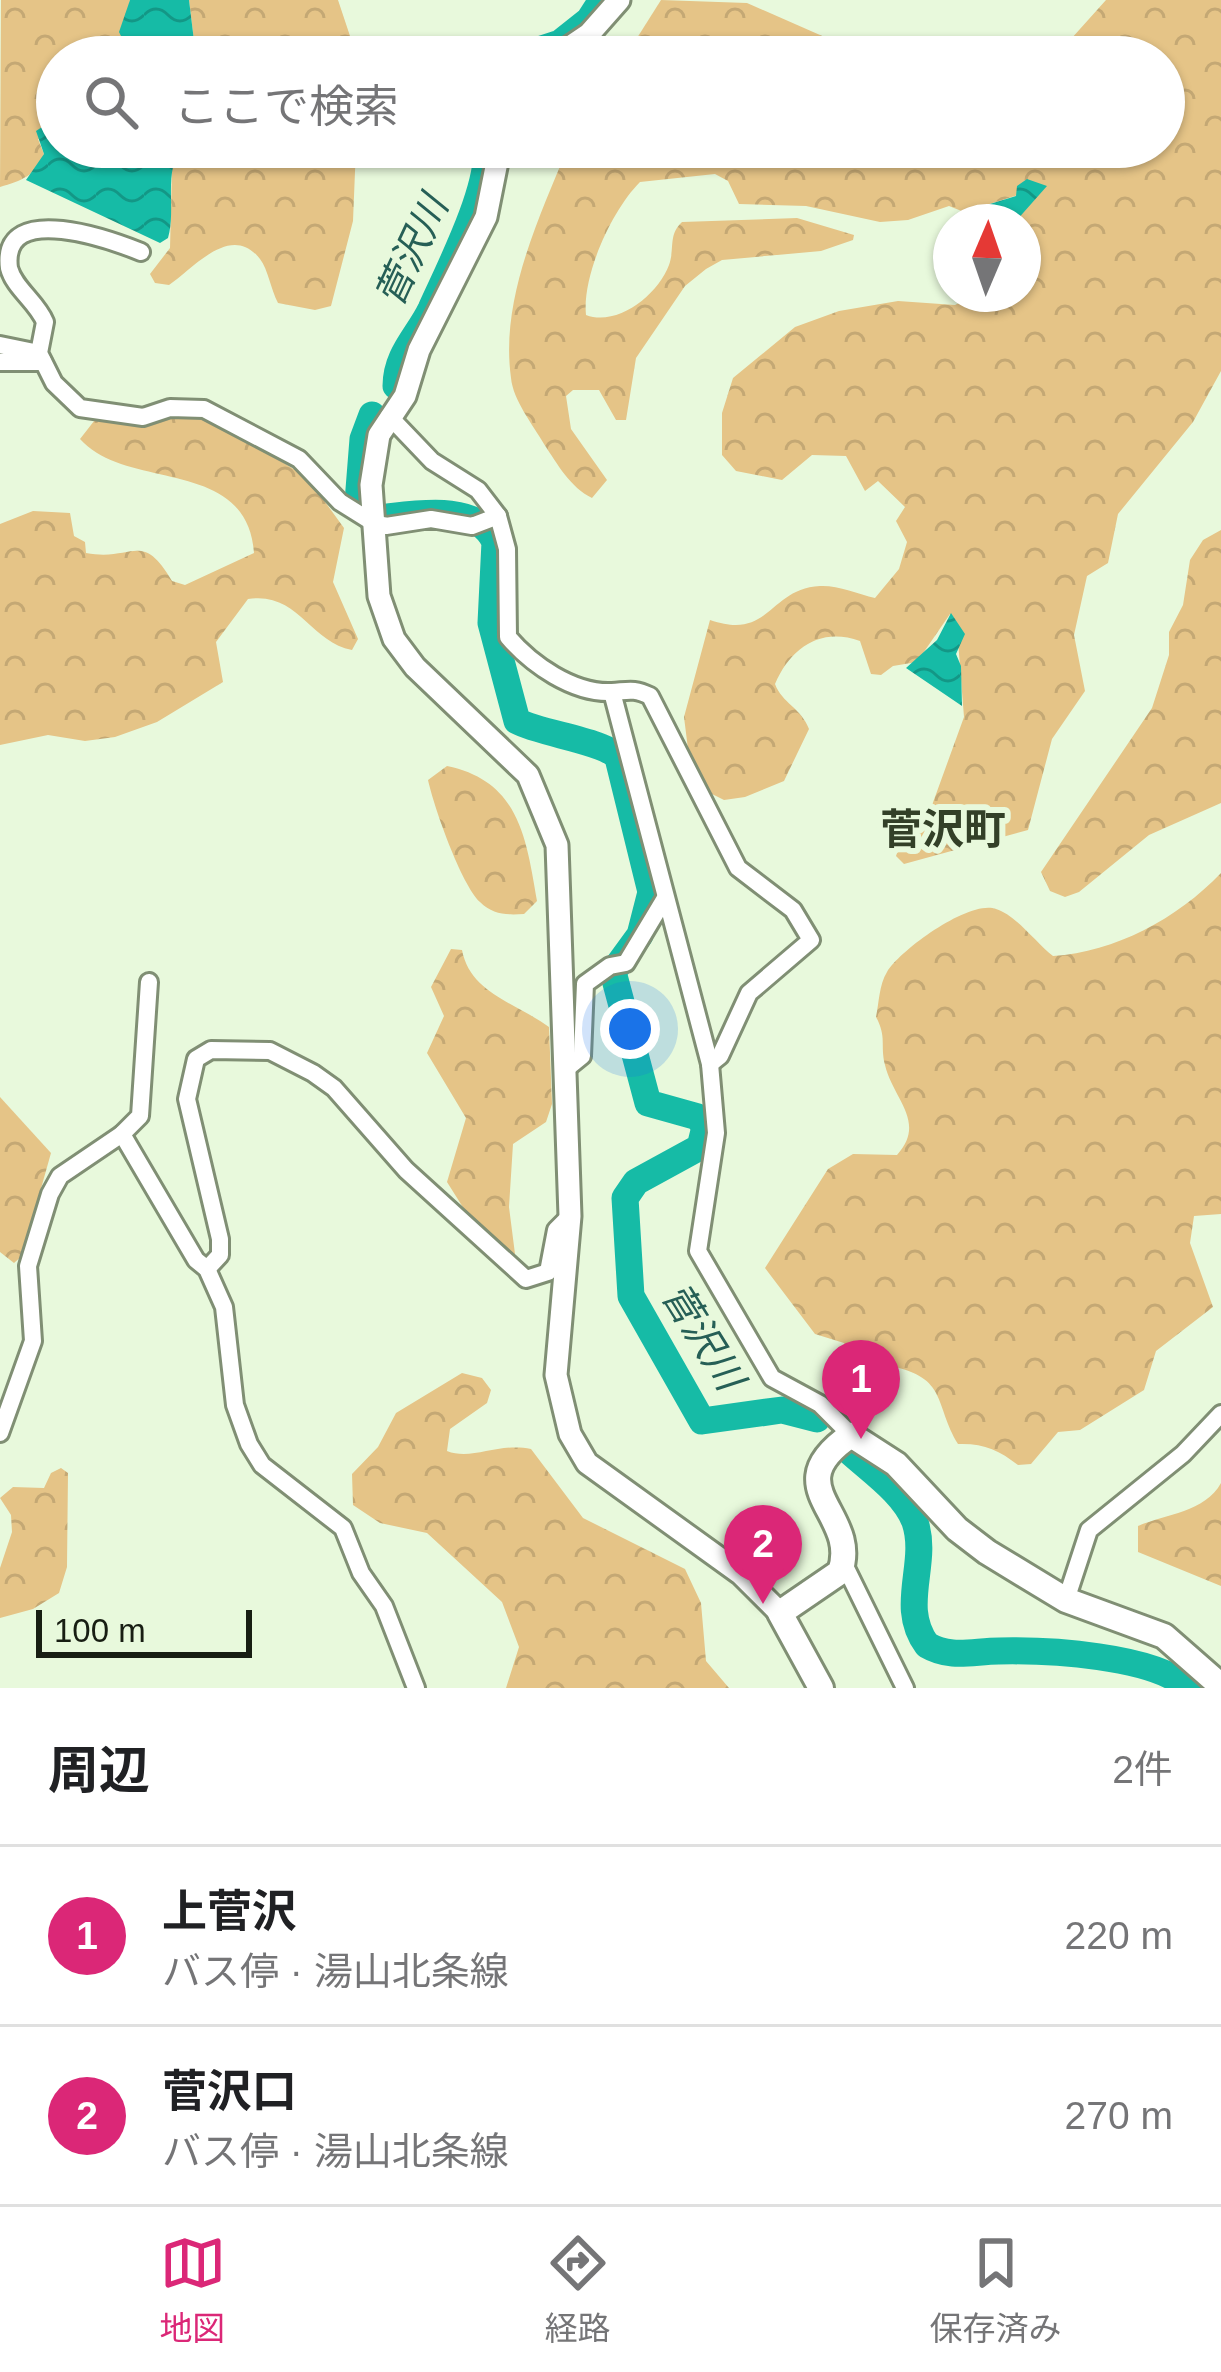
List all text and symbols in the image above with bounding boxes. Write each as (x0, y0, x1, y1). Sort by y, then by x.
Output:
search box (36, 36, 1185, 168)
icon: search (78, 69, 144, 135)
text: ここで検索 (174, 81, 399, 132)
water label: 菅沢川 (367, 185, 457, 313)
north arrow (933, 204, 1041, 312)
district label: 菅沢町 (880, 806, 1006, 853)
your location (600, 999, 660, 1059)
water label: 菅沢川 (653, 1275, 754, 1401)
pin: 1 (822, 1340, 900, 1439)
pin: 2 (724, 1505, 802, 1604)
scale bar (36, 1604, 252, 1657)
text: 100 m (54, 1612, 146, 1649)
text: 周辺 (48, 1742, 150, 1799)
text: 2件 (1112, 1748, 1173, 1791)
text: 上菅沢 (162, 1886, 297, 1937)
text: 1 (76, 1914, 98, 1957)
text: 220 m (1065, 1914, 1173, 1957)
text: バス停 · 湯山北条線 (162, 1950, 509, 1993)
text: 菅沢口 (162, 2066, 297, 2117)
text: 2 (76, 2094, 98, 2137)
text: 270 m (1065, 2094, 1173, 2137)
text: バス停 · 湯山北条線 (162, 2130, 509, 2173)
tab: 地図 (160, 2230, 226, 2350)
tab: 経路 (545, 2230, 611, 2350)
tab: 保存済み (930, 2230, 1062, 2350)

